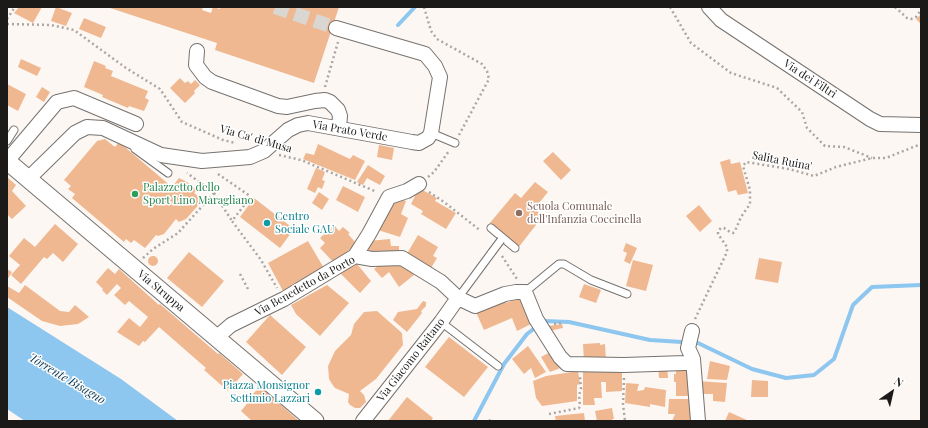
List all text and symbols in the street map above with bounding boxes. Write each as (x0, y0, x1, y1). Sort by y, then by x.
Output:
street label: Via dei Filtri (781, 57, 839, 101)
street label: Via Prato Verde (311, 118, 389, 144)
street label: Via Ca' di Musa (218, 122, 294, 156)
street label: Salita Ruina' (751, 149, 813, 173)
place label: Palazzetto dello Sport Lino Maragliano (143, 181, 254, 207)
marker: Palazzetto dello Sport Lino Maragliano (130, 189, 140, 199)
place label: Scuola Comunale dell'Infanzia Coccinella (527, 200, 641, 226)
marker: Scuola Comunale dell'Infanzia Coccinella (514, 208, 524, 218)
place label: Centro Sociale GAU (275, 210, 335, 236)
marker: Centro Sociale GAU (262, 218, 272, 228)
street label: Via Benedetto da Porto (253, 253, 357, 319)
street label: Via Struppa (135, 267, 187, 315)
street label: Via Giacomo Raitano (374, 316, 448, 404)
water label: Torrente Bisagno (26, 350, 108, 408)
north arrow (872, 372, 912, 412)
text: N (891, 373, 906, 390)
place label: Piazza Monsignor Settimio Lazzari (223, 379, 310, 405)
marker: Piazza Monsignor Settimio Lazzari (313, 387, 323, 397)

